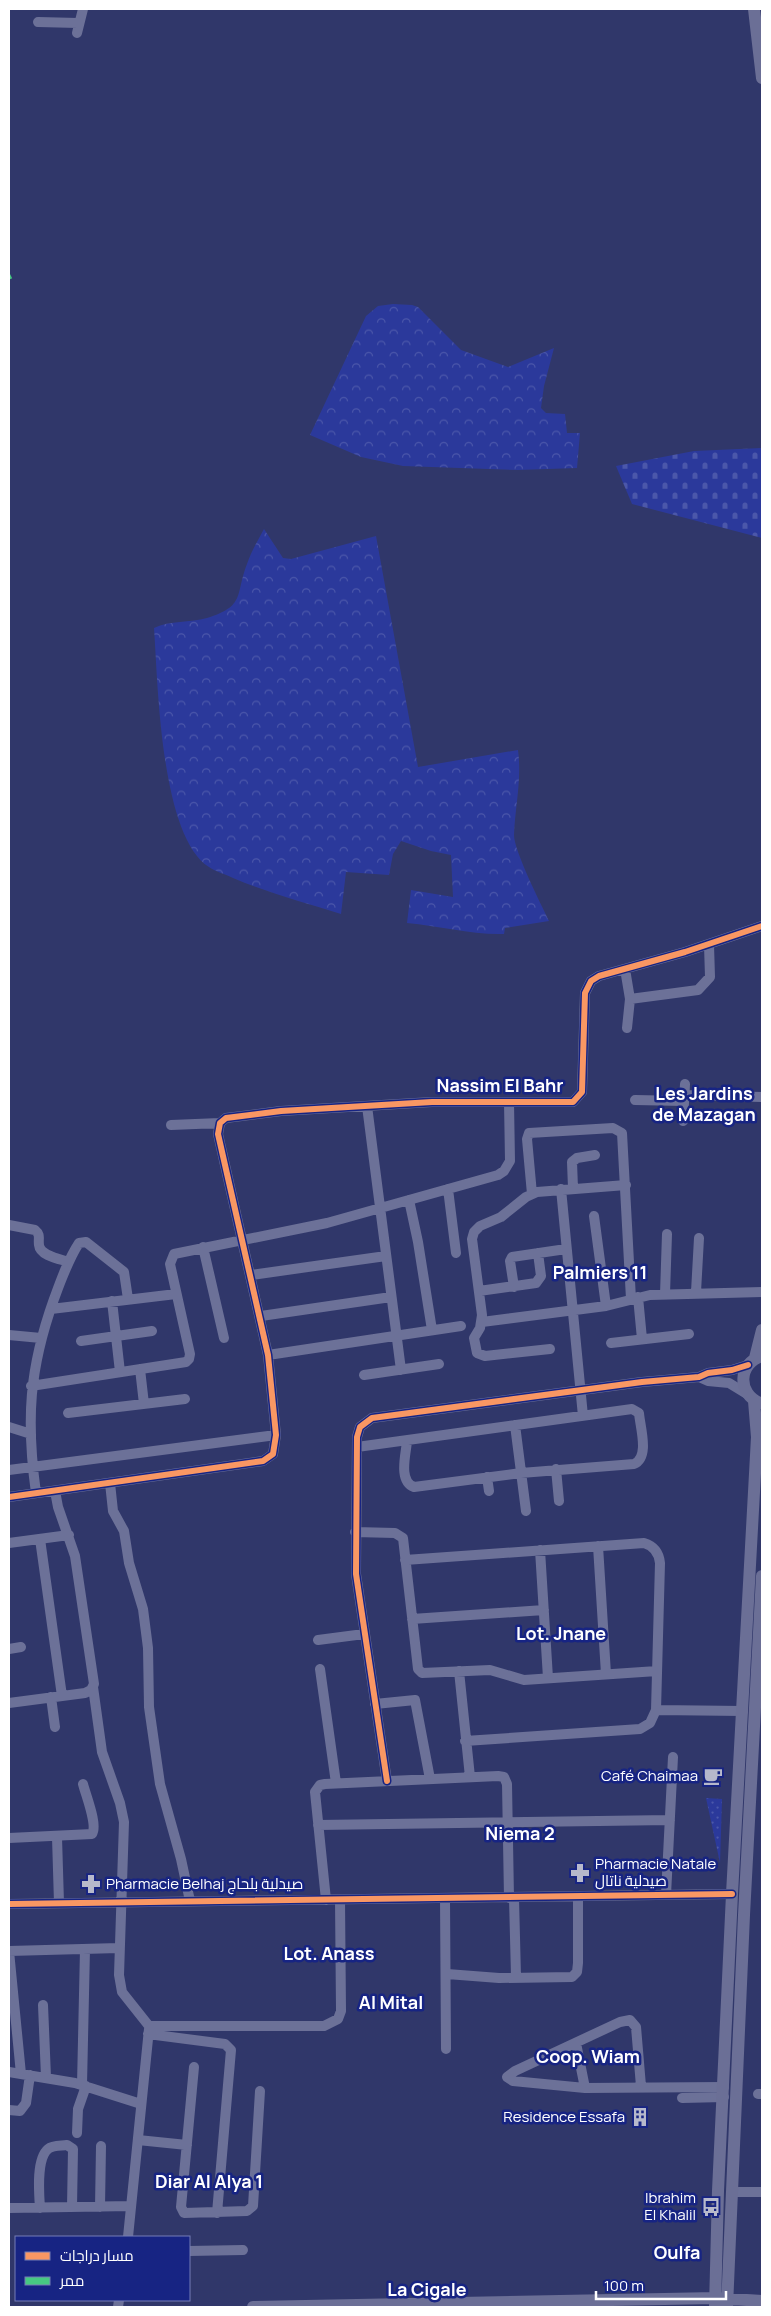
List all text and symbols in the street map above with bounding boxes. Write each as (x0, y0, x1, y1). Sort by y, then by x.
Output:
district label: Nassim El Bahr (437, 1073, 563, 1097)
district label: Les Jardins de Mazagan (652, 1081, 756, 1126)
district label: Palmiers 11 (553, 1260, 647, 1284)
district label: Lot. Jnane (516, 1621, 606, 1645)
place label: Café Chaimaa (601, 1765, 698, 1786)
cafe icon: Café Chaimaa (702, 1765, 724, 1787)
district label: Niema 2 (485, 1821, 555, 1845)
place label: Pharmacie Natale صيدلية ناتال (595, 1853, 717, 1891)
pharmacy icon: Pharmacie Natale صيدلية ناتال (569, 1862, 591, 1884)
pharmacy icon: Pharmacie Belhaj صيدلية بلحاج (80, 1873, 102, 1895)
place label: Pharmacie Belhaj صيدلية بلحاج (106, 1873, 303, 1895)
district label: Lot. Anass (284, 1941, 375, 1965)
district label: Al Mital (359, 1990, 423, 2014)
district label: Coop. Wiam (536, 2044, 640, 2068)
place label: Residence Essafa (503, 2106, 625, 2127)
building icon: Residence Essafa (629, 2106, 651, 2128)
district label: Diar Al Alya 1 (155, 2169, 263, 2193)
place label: Ibrahim El Khalil (644, 2187, 696, 2225)
bus stop icon: Ibrahim El Khalil (700, 2196, 722, 2218)
legend (15, 2236, 190, 2301)
district label: Oulfa (654, 2240, 700, 2264)
text: مسار دراجات (60, 2245, 134, 2266)
scale bar (596, 2268, 726, 2300)
text: ممر (59, 2270, 84, 2291)
text: 100 m (604, 2275, 644, 2296)
district label: La Cigale (387, 2277, 467, 2301)

